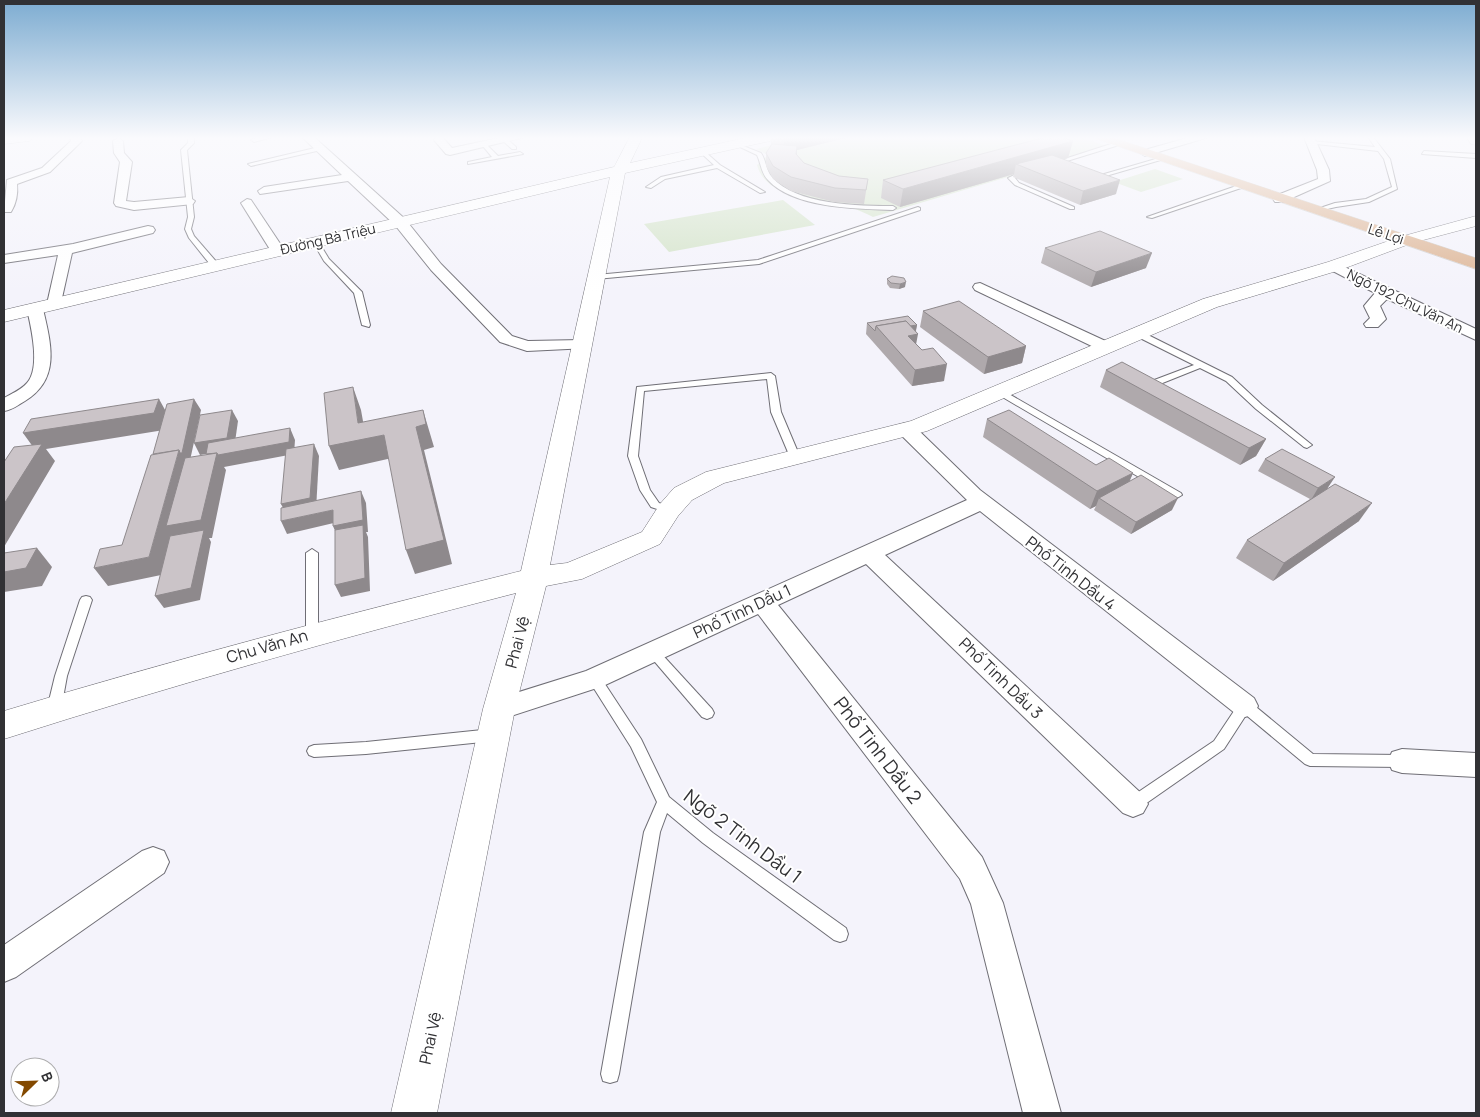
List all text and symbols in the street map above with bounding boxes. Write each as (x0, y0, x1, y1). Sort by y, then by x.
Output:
street label: Đường Bà Triệu (278, 218, 377, 259)
street label: Lê Lợi (1366, 219, 1407, 248)
street label: Ngõ 192 Chu Văn An (1344, 264, 1467, 337)
street label: Phố Tinh Dầu 4 (1021, 531, 1121, 615)
street label: Phố Tinh Dầu 1 (689, 579, 795, 643)
street label: Phai Vệ (500, 614, 534, 670)
street label: Chu Văn An (224, 624, 310, 668)
street label: Phố Tinh Dầu 3 (954, 632, 1048, 724)
street label: Phố Tinh Dầu 2 (828, 691, 928, 809)
street label: Ngõ 2 Tinh Dầu 1 (679, 783, 807, 889)
street label: Phai Vệ (414, 1010, 446, 1066)
north arrow (10, 1057, 60, 1107)
text: B (37, 1069, 58, 1085)

